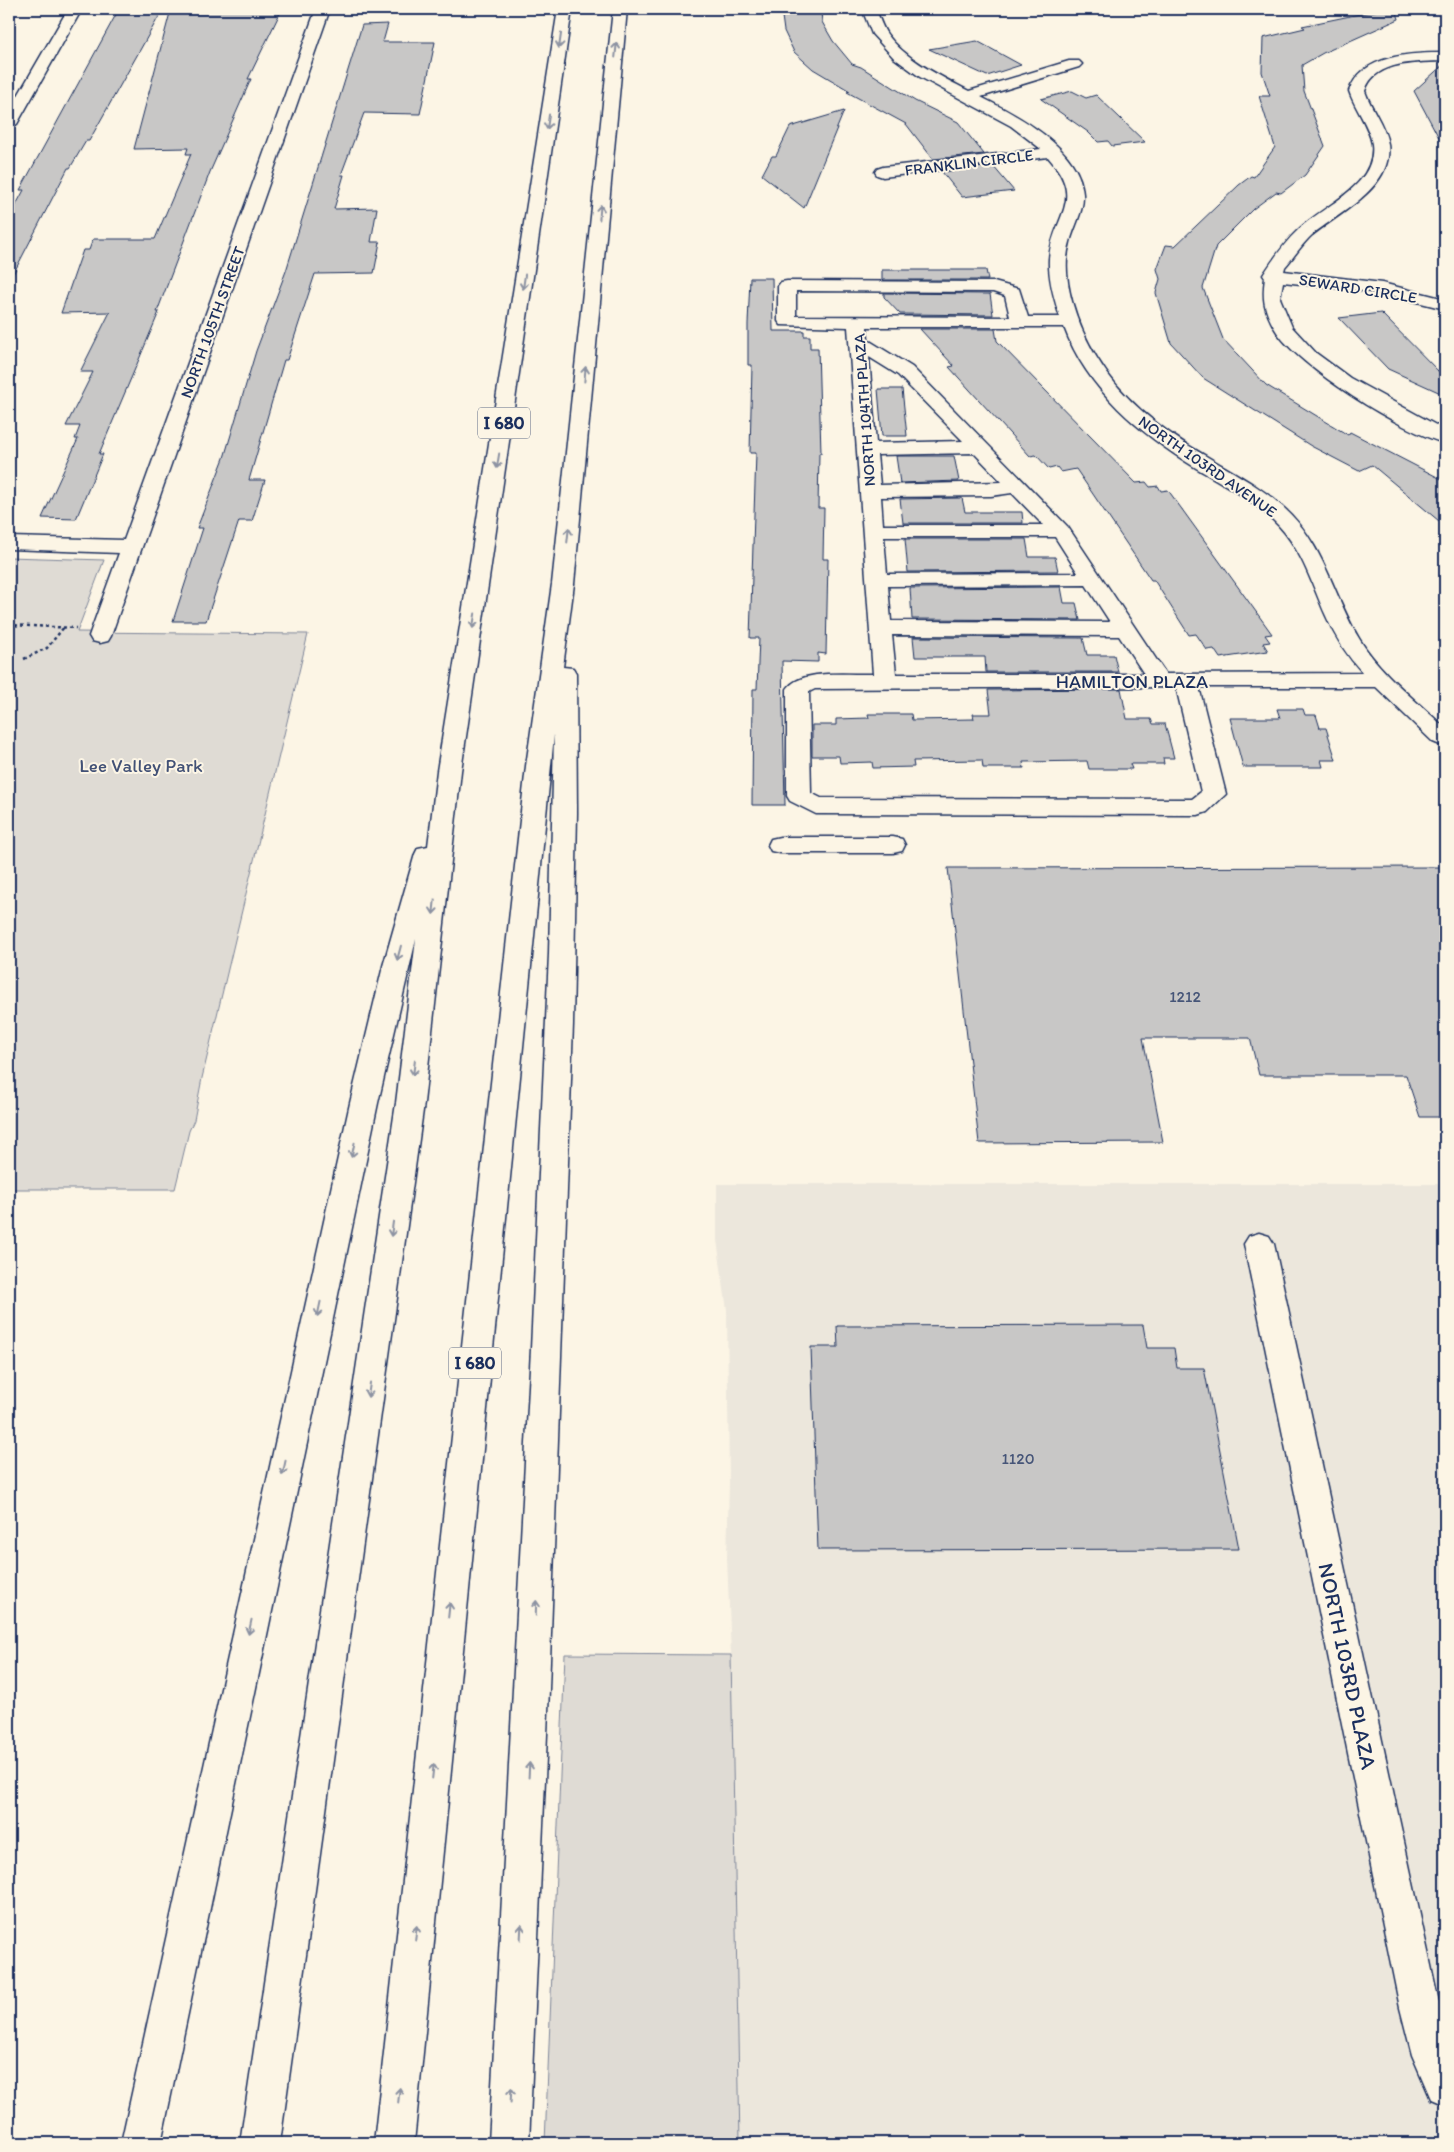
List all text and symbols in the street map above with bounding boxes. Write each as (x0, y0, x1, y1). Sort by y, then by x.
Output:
one-way arrow (555, 33, 565, 49)
one-way arrow (611, 42, 621, 58)
one-way arrow (543, 113, 553, 129)
street label: FRANKLIN CIRCLE (904, 145, 1035, 180)
one-way arrow (595, 204, 605, 220)
street label: NORTH 105TH STREET (176, 244, 249, 401)
street label: SEWARD CIRCLE (1298, 270, 1418, 307)
one-way arrow (519, 274, 529, 290)
street label: NORTH 104TH PLAZA (850, 333, 879, 487)
one-way arrow (580, 366, 590, 382)
road number: I 680 (478, 408, 530, 438)
street label: NORTH 103RD AVENUE (1135, 411, 1281, 521)
one-way arrow (493, 452, 503, 468)
one-way arrow (563, 528, 573, 544)
one-way arrow (468, 613, 478, 629)
street label: HAMILTON PLAZA (1056, 670, 1208, 693)
park label: Lee Valley Park (79, 754, 203, 777)
one-way arrow (429, 899, 439, 915)
one-way arrow (394, 945, 404, 961)
house number: 1212 (1169, 987, 1201, 1006)
one-way arrow (409, 1060, 419, 1076)
one-way arrow (348, 1142, 358, 1158)
one-way arrow (387, 1221, 397, 1237)
one-way arrow (314, 1301, 323, 1317)
road number: I 680 (449, 1348, 501, 1379)
one-way arrow (364, 1382, 374, 1398)
house number: 1120 (1001, 1449, 1035, 1468)
one-way arrow (279, 1459, 289, 1475)
street label: NORTH 103RD PLAZA (1312, 1560, 1383, 1772)
one-way arrow (532, 1600, 541, 1616)
one-way arrow (444, 1602, 454, 1618)
one-way arrow (245, 1618, 254, 1634)
one-way arrow (525, 1762, 534, 1778)
one-way arrow (428, 1764, 437, 1780)
one-way arrow (411, 1925, 421, 1941)
one-way arrow (516, 1925, 525, 1941)
one-way arrow (394, 2087, 404, 2103)
one-way arrow (507, 2087, 516, 2103)

